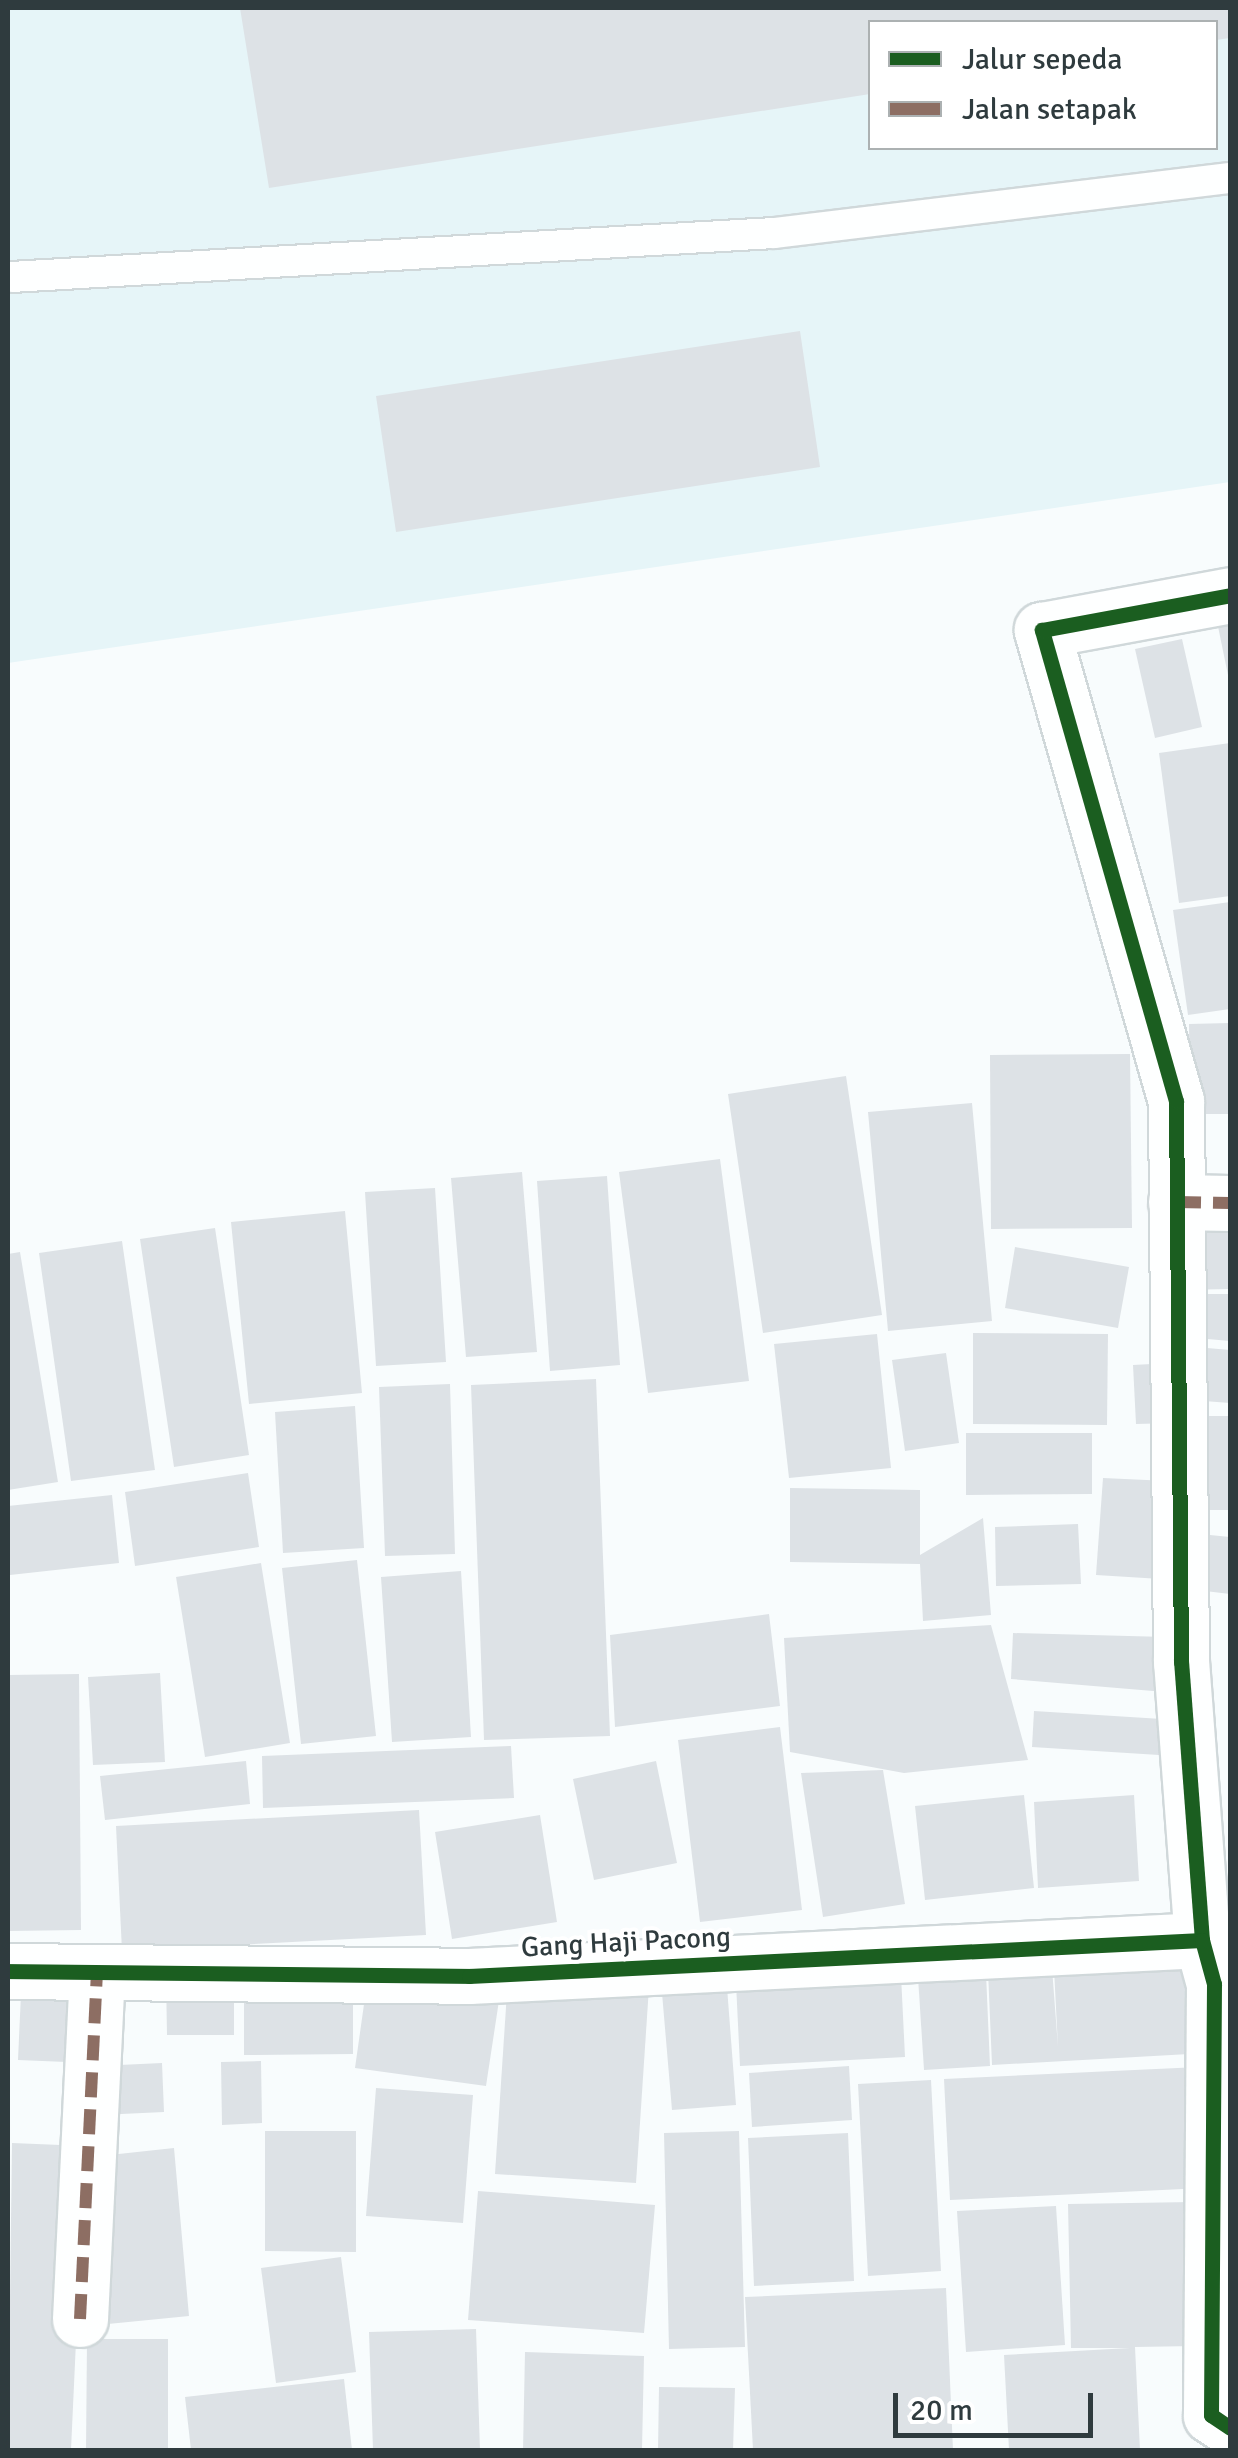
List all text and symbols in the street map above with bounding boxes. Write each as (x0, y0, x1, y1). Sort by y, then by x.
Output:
legend (868, 20, 1218, 150)
text: Jalur sepeda (962, 41, 1123, 78)
text: Jalan setapak (962, 91, 1137, 128)
street label: Gang Haji Pacong (520, 1920, 732, 1964)
scale bar (898, 2373, 1098, 2435)
text: 20 m (910, 2392, 973, 2429)

